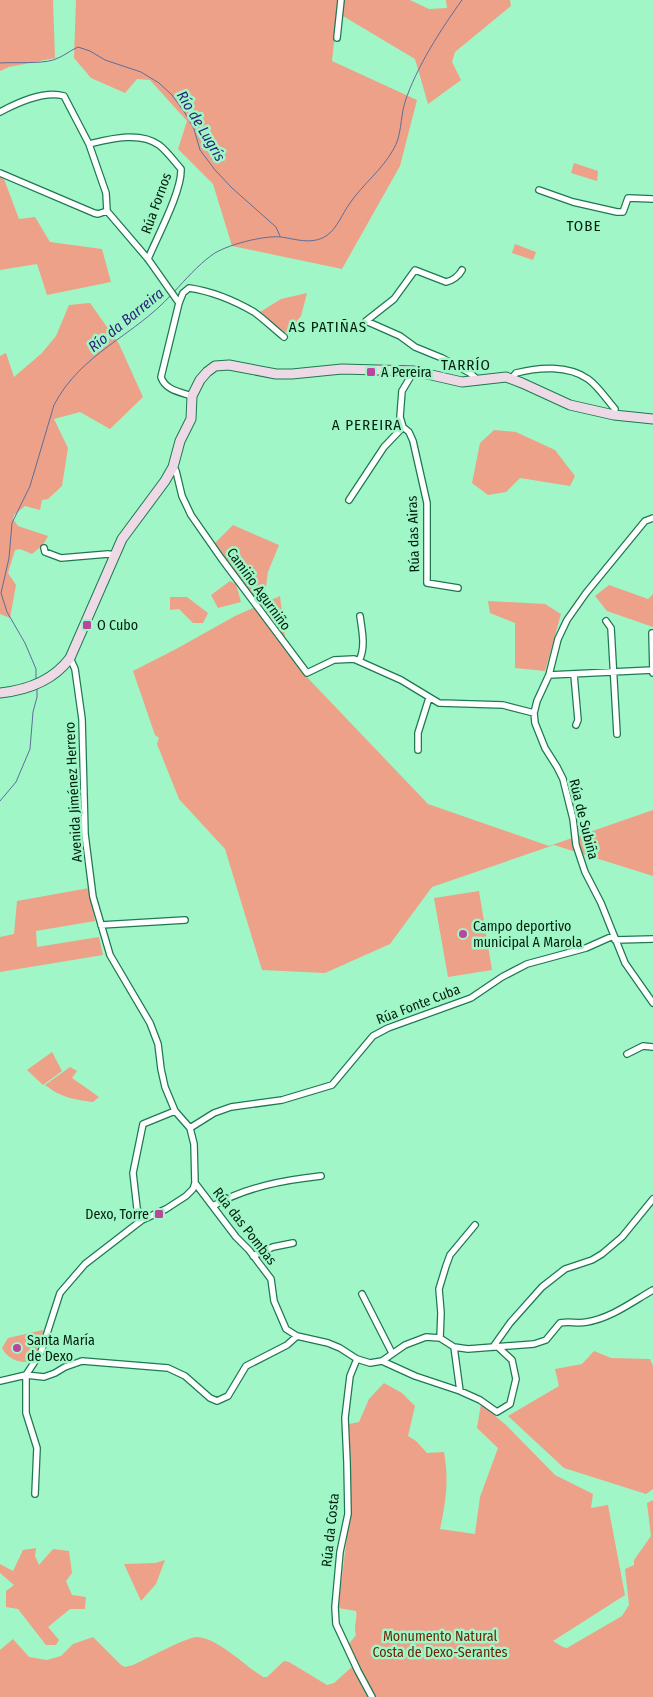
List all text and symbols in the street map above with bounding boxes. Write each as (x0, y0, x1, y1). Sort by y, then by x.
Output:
water label: Río de Lugrís (173, 87, 229, 165)
street label: Rúa Fornos (138, 170, 175, 236)
district label: TOBE (566, 217, 602, 235)
water label: Río da Barreira (85, 284, 168, 356)
district label: AS PATIÑAS (289, 318, 367, 336)
district label: TARRÍO (441, 356, 491, 374)
place label: A Pereira (381, 364, 432, 381)
marker: A Pereira (365, 366, 377, 378)
district label: A PEREIRA (332, 416, 402, 434)
street label: Rúa das Airas (404, 495, 423, 573)
street label: Camiño Agurniño (223, 545, 294, 634)
place label: O Cubo (97, 617, 138, 634)
marker: O Cubo (81, 619, 93, 631)
street label: Avenida Jiménez Herrero (61, 721, 86, 863)
street label: Rúa de Subiña (565, 777, 602, 861)
place label: Campo deportivo municipal A Marola (473, 918, 582, 951)
marker: Campo deportivo municipal A Marola (457, 928, 469, 940)
street label: Rúa Fonte Cuba (374, 981, 463, 1028)
street label: Rúa das Pombas (209, 1184, 280, 1268)
place label: Dexo, Torre (85, 1206, 149, 1223)
marker: Dexo, Torre (153, 1208, 165, 1220)
place label: Santa María de Dexo (27, 1332, 95, 1365)
marker: Santa María de Dexo (11, 1342, 23, 1354)
street label: Rúa da Costa (318, 1492, 343, 1568)
park label: Monumento Natural Costa de Dexo-Serantes (372, 1628, 508, 1661)

